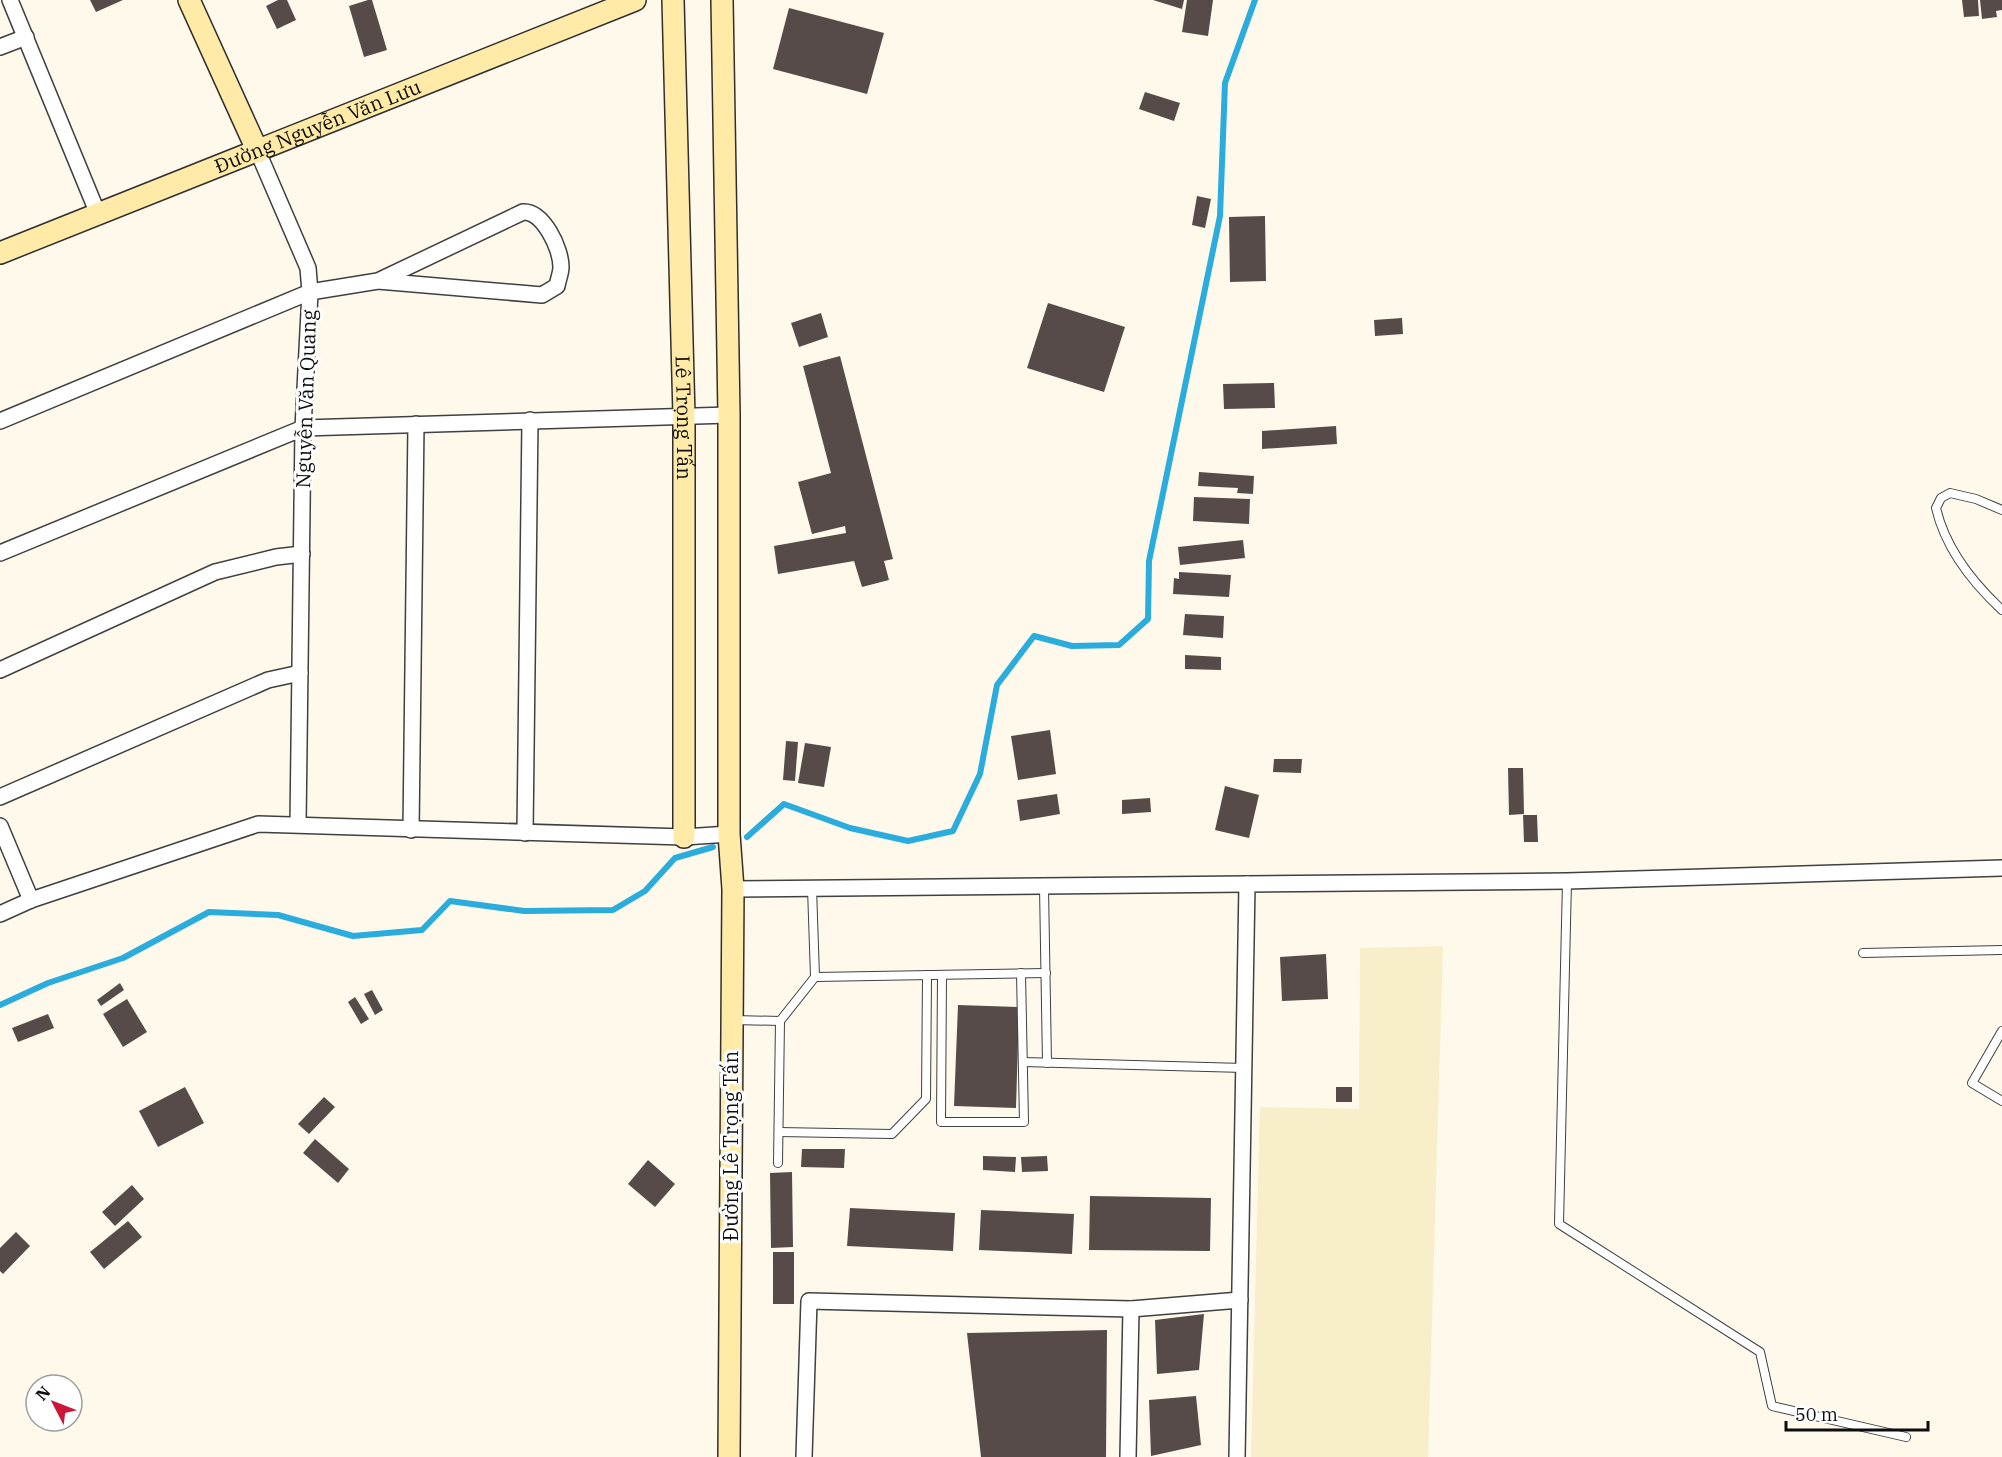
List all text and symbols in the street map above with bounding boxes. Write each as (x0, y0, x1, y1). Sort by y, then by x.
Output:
street label: Đường Nguyễn Văn Lưu (210, 73, 425, 179)
street label: Nguyễn Văn Quang (289, 309, 322, 489)
street label: Lê Trọng Tấn (669, 355, 698, 480)
street label: Đường Lê Trọng Tấn (717, 1051, 744, 1241)
north arrow (24, 1373, 84, 1433)
text: N (31, 1382, 55, 1404)
scale bar (1786, 1394, 1928, 1432)
text: 50 m (1795, 1403, 1838, 1426)

